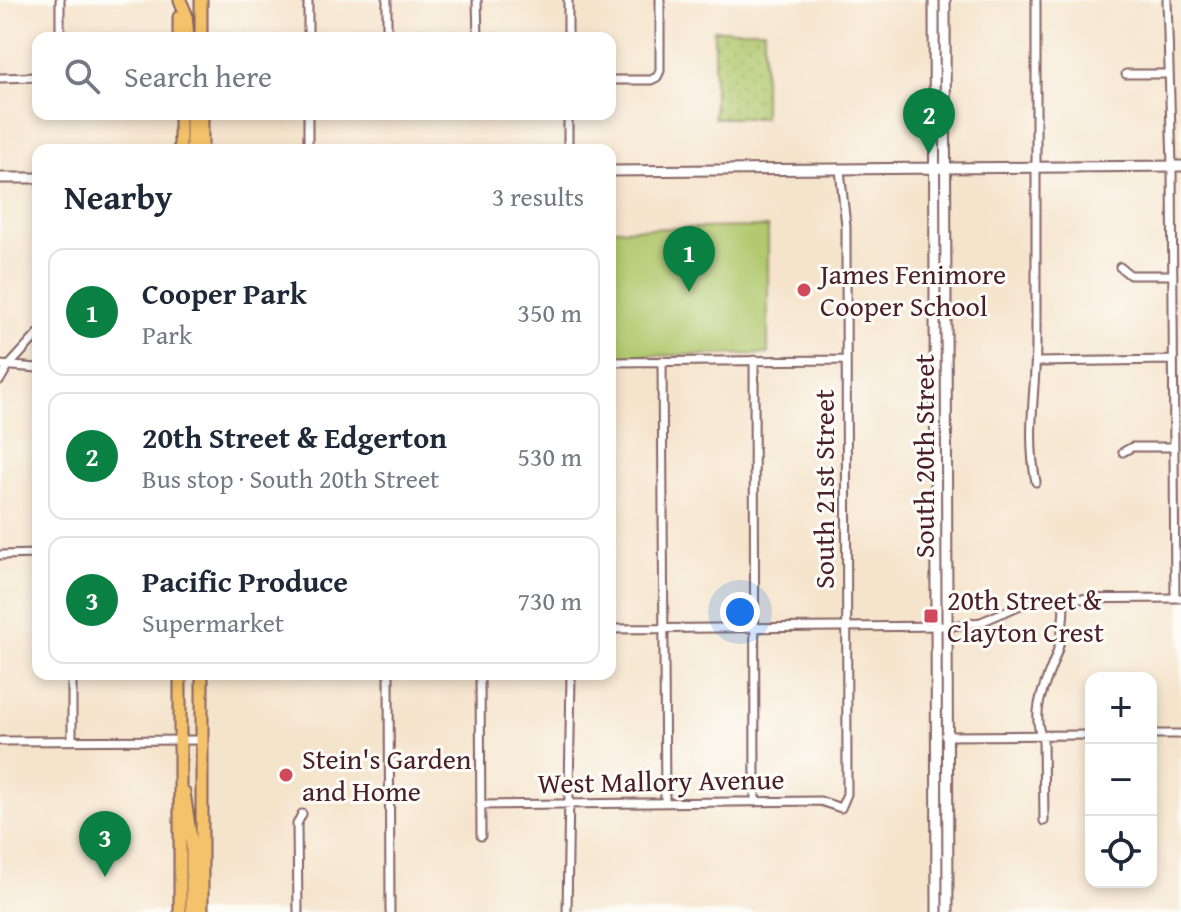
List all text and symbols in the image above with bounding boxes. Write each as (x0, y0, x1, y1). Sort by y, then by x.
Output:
search box (32, 32, 616, 120)
icon: search (60, 54, 104, 98)
text: Search here (124, 54, 272, 98)
pin: 2 (903, 88, 955, 154)
text: Nearby (64, 172, 173, 221)
text: 3 results (492, 177, 584, 216)
pin: 1 (663, 226, 715, 292)
place label: James Fenimore Cooper School (817, 253, 1006, 326)
text: Cooper Park (142, 271, 307, 315)
marker: James Fenimore Cooper School (795, 281, 813, 299)
text: 1 (85, 293, 99, 332)
text: 350 m (517, 293, 582, 332)
text: Park (142, 315, 192, 354)
street label: South 20th Street (903, 354, 944, 558)
street label: South 21st Street (803, 389, 844, 589)
text: 20th Street & Edgerton (142, 415, 447, 459)
text: 2 (85, 437, 99, 476)
text: 530 m (517, 437, 582, 476)
text: Bus stop · South 20th Street (142, 459, 439, 498)
text: Pacific Produce (142, 559, 348, 603)
place label: 20th Street & Clayton Crest (947, 579, 1104, 652)
text: 3 (85, 581, 99, 620)
text: 730 m (517, 581, 582, 620)
your location (720, 592, 760, 632)
text: Supermarket (142, 603, 284, 642)
marker: 20th Street & Clayton Crest (922, 607, 940, 625)
map controls (1085, 672, 1157, 888)
button: + (1085, 672, 1157, 744)
place label: Stein's Garden and Home (302, 738, 472, 811)
button: − (1085, 744, 1157, 816)
street label: West Mallory Avenue (537, 758, 785, 803)
marker: Stein's Garden and Home (277, 766, 295, 784)
pin: 3 (79, 811, 131, 877)
button: locate (1085, 816, 1157, 888)

